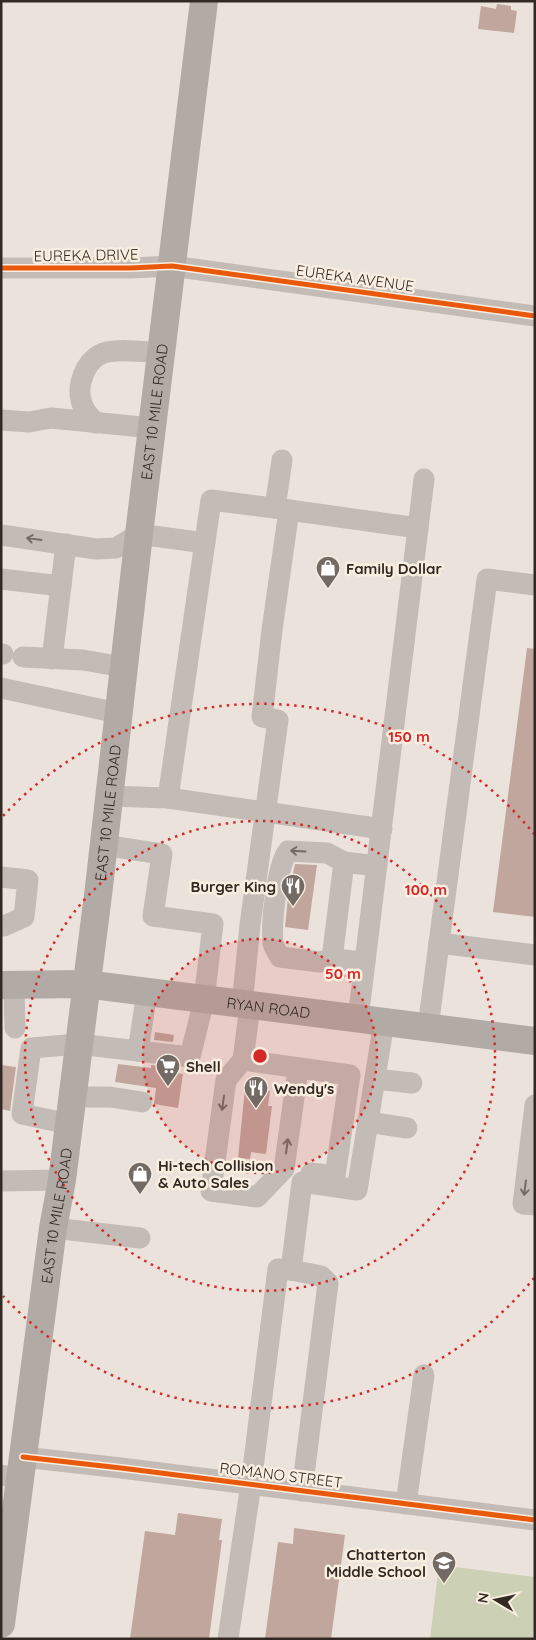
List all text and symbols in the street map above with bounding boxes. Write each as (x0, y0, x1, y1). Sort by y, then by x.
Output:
street label: EUREKA DRIVE (33, 245, 139, 265)
street label: EUREKA AVENUE (295, 260, 415, 296)
street label: EAST 10 MILE ROAD (136, 342, 172, 481)
one-way arrow (26, 534, 42, 544)
shop icon: Family Dollar (315, 555, 341, 589)
place label: Family Dollar (346, 559, 442, 578)
text: 150 m (388, 727, 430, 746)
street label: EAST 10 MILE ROAD (90, 744, 125, 882)
one-way arrow (290, 847, 306, 856)
restaurant icon: Burger King (280, 873, 306, 907)
place label: Burger King (190, 877, 276, 896)
text: 100 m (405, 880, 447, 899)
text: 50 m (325, 964, 361, 983)
street label: RYAN ROAD (226, 993, 312, 1022)
centre of rings (251, 1047, 269, 1065)
supermarket icon: Shell (155, 1053, 181, 1087)
place label: Shell (186, 1057, 221, 1076)
restaurant icon: Wendy's (243, 1075, 269, 1109)
place label: Wendy's (274, 1079, 334, 1098)
one-way arrow (218, 1094, 228, 1110)
one-way arrow (282, 1138, 292, 1154)
street label: EAST 10 MILE ROAD (36, 1147, 75, 1285)
place label: Hi-tech Collision & Auto Sales (158, 1156, 273, 1192)
shop icon: Hi-tech Collision & Auto Sales (127, 1161, 153, 1195)
one-way arrow (520, 1179, 530, 1195)
street label: ROMANO STREET (218, 1458, 344, 1492)
place label: Chatterton Middle School (326, 1545, 426, 1581)
school or university icon: Chatterton Middle School (431, 1550, 457, 1584)
north arrow (471, 1575, 521, 1625)
text: N (473, 1591, 493, 1604)

